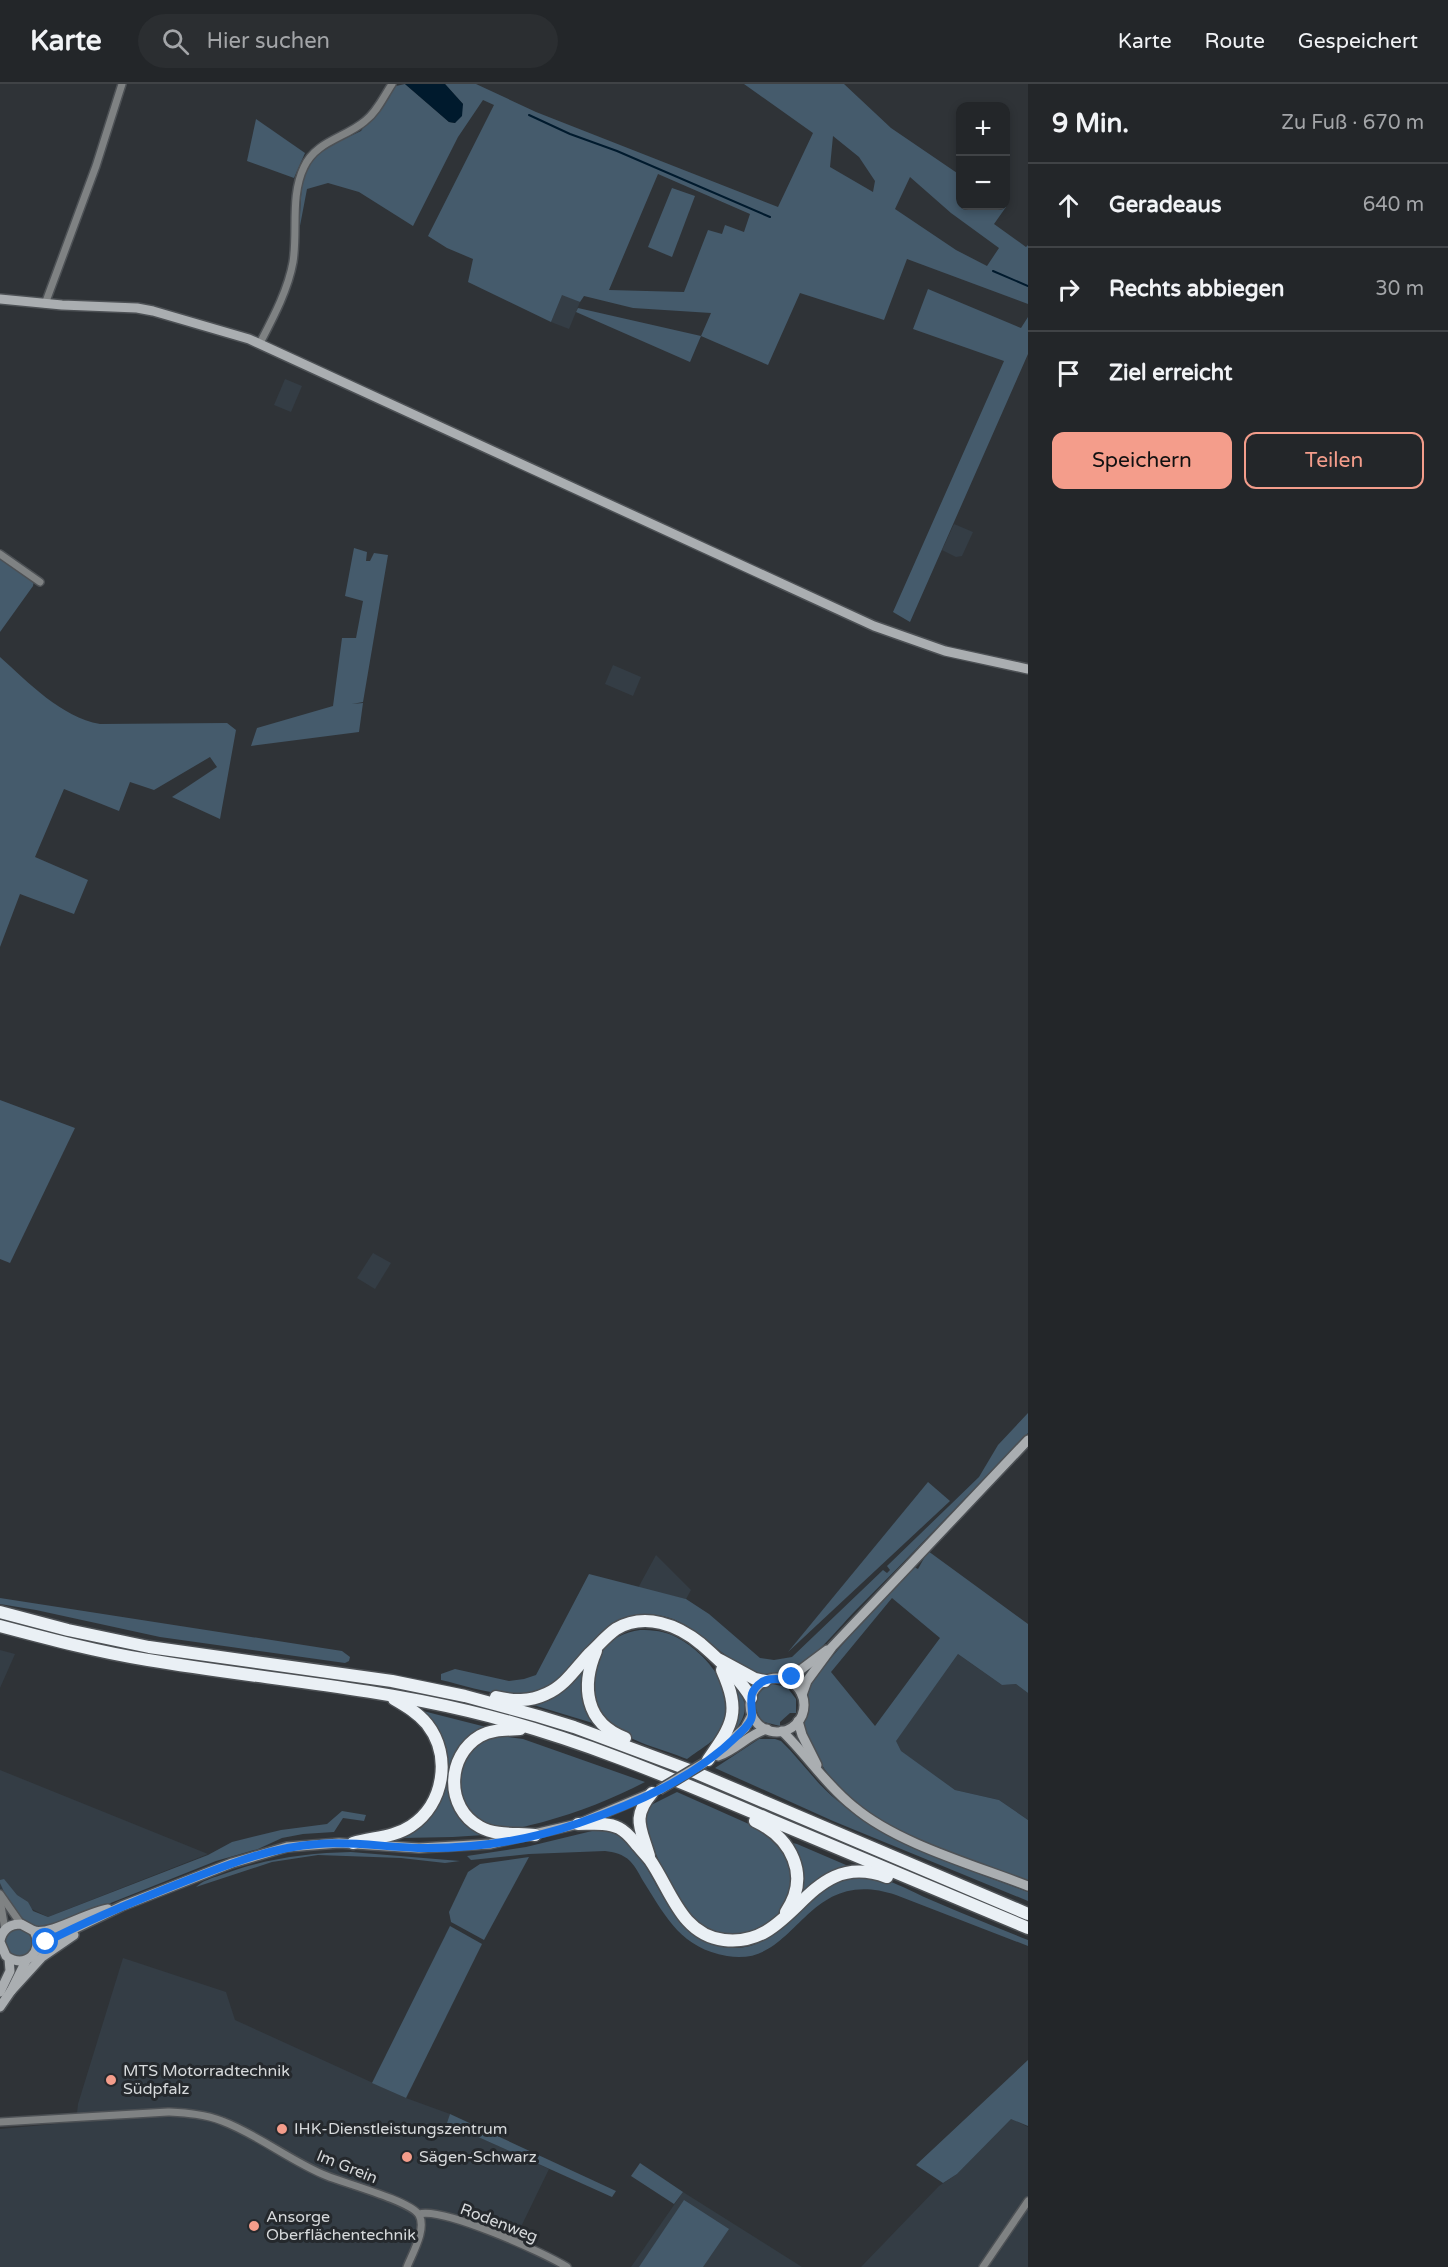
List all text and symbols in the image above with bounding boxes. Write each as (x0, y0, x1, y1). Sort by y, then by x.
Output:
search box (138, 14, 558, 68)
text: Karte (30, 24, 102, 58)
icon: search (159, 25, 192, 58)
text: Hier suchen (207, 28, 330, 54)
text: Karte (1118, 29, 1172, 54)
text: Route (1205, 29, 1265, 54)
text: Gespeichert (1298, 29, 1418, 54)
map controls (956, 102, 1010, 210)
button: + (956, 102, 1010, 156)
text: 9 Min. (1052, 108, 1129, 139)
text: Zu Fuß · 670 m (1281, 111, 1424, 135)
button: − (956, 156, 1010, 210)
icon: ahead (1052, 189, 1085, 222)
text: Geradeaus (1109, 192, 1221, 218)
text: 640 m (1363, 193, 1424, 217)
icon: right (1052, 273, 1085, 306)
text: Rechts abbiegen (1109, 276, 1284, 302)
text: 30 m (1375, 277, 1424, 301)
icon: arrive (1052, 357, 1085, 390)
text: Ziel erreicht (1109, 360, 1232, 386)
button: Speichern (1052, 432, 1232, 489)
button: Teilen (1244, 432, 1424, 489)
route end (778, 1663, 804, 1689)
route start (32, 1928, 58, 1954)
place label: MTS Motorradtechnik Südpfalz (123, 2061, 290, 2099)
marker: MTS Motorradtechnik Südpfalz (104, 2073, 118, 2087)
place label: IHK-Dienstleistungszentrum (294, 2119, 508, 2139)
marker: IHK-Dienstleistungszentrum (275, 2122, 289, 2136)
street label: Im Grein (314, 2146, 380, 2188)
place label: Sägen-Schwarz (419, 2147, 537, 2167)
marker: Sägen-Schwarz (400, 2150, 414, 2164)
street label: Rodenweg (457, 2199, 541, 2247)
place label: Ansorge Oberflächentechnik (266, 2207, 416, 2245)
marker: Ansorge Oberflächentechnik (247, 2219, 261, 2233)

